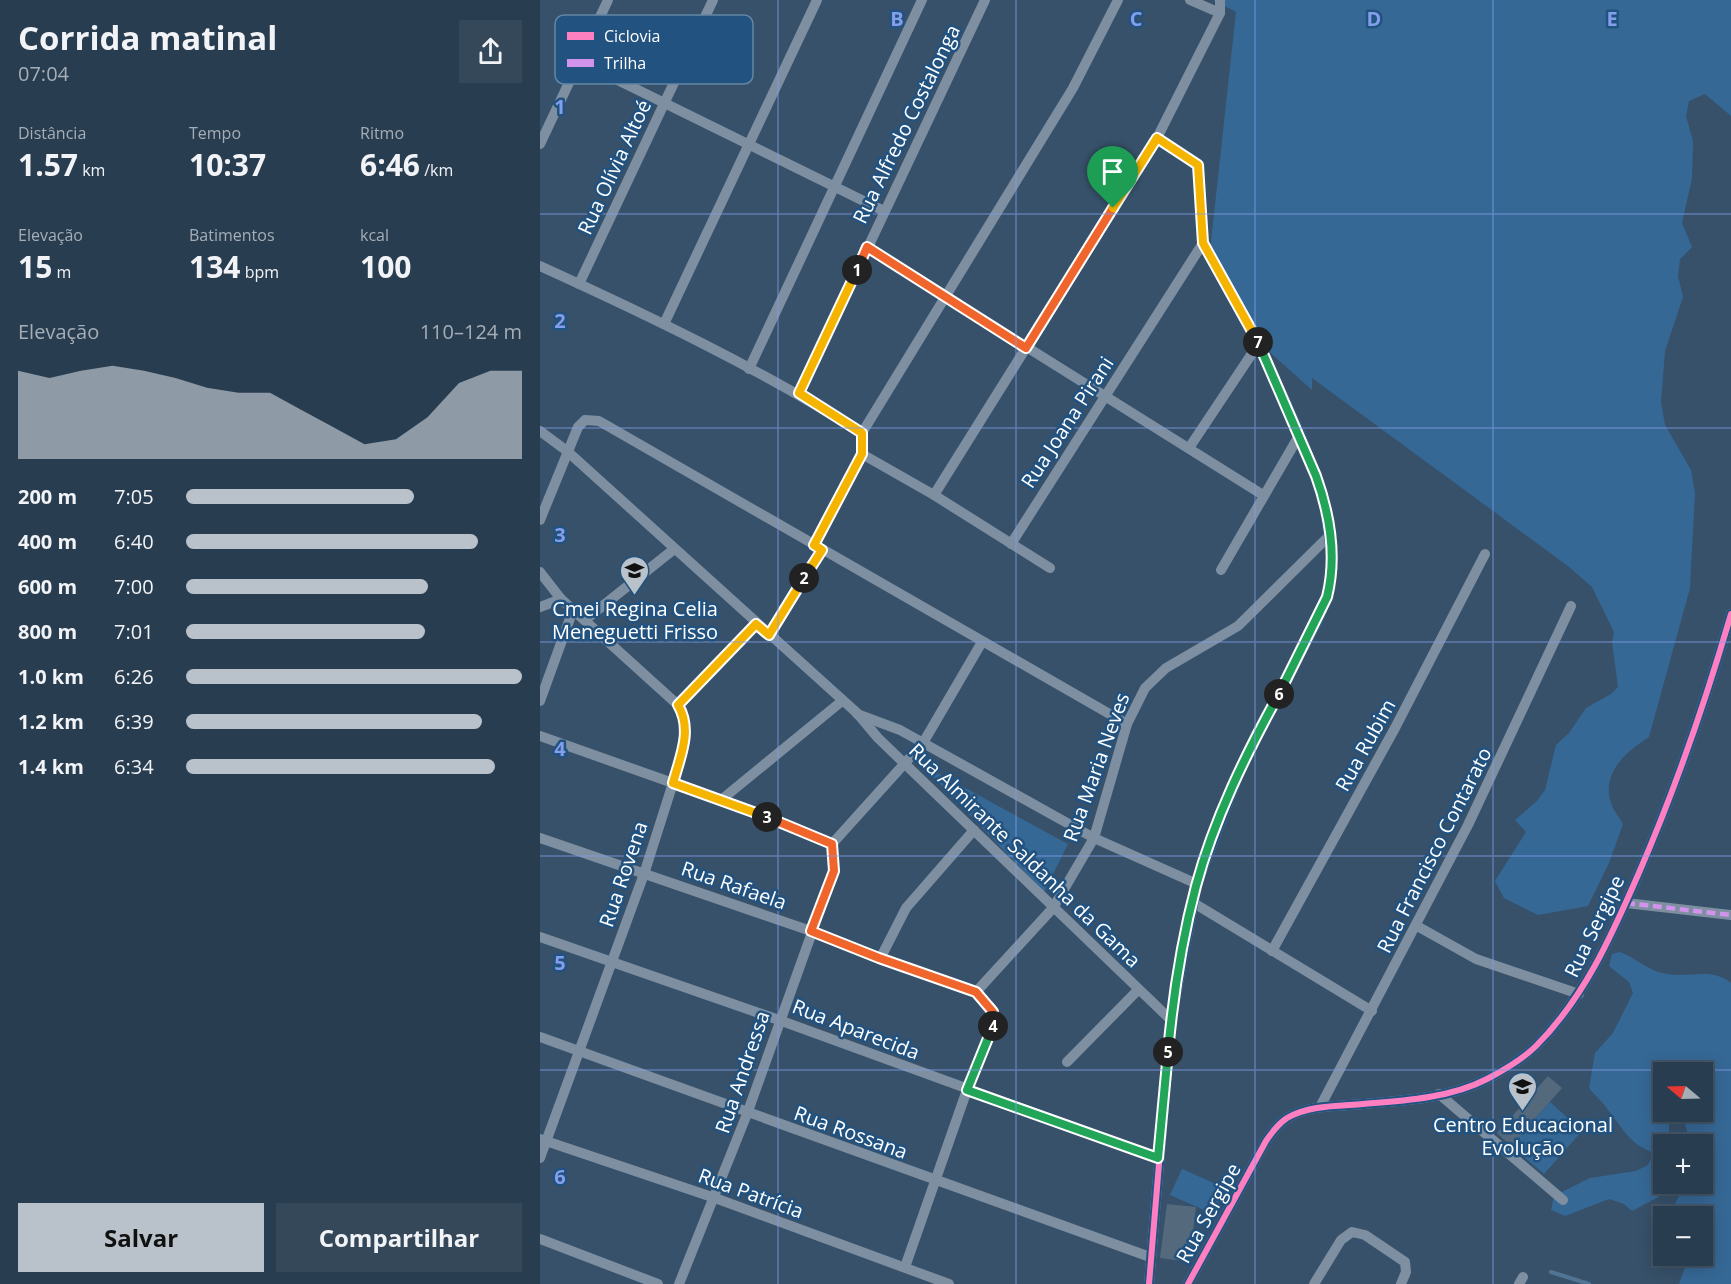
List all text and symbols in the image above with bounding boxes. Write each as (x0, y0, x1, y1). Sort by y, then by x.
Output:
text: B (890, 5, 904, 32)
text: C (1130, 5, 1143, 32)
text: D (1367, 5, 1381, 32)
text: E (1606, 5, 1618, 32)
text: Corrida matinal (18, 15, 277, 60)
legend (555, 15, 753, 84)
button: share (459, 20, 522, 83)
street label: Rua Alfredo Costalonga (846, 20, 966, 228)
text: Ciclovia (604, 25, 660, 47)
text: Trilha (604, 52, 646, 74)
text: 07:04 (18, 60, 69, 87)
text: 1 (554, 93, 566, 120)
street label: Rua Olívia Altoé (571, 95, 657, 239)
text: Distância (18, 122, 86, 144)
text: Tempo (189, 122, 241, 144)
text: Ritmo (360, 122, 404, 144)
text: 1.57 (18, 144, 78, 185)
text: 10:37 (189, 144, 266, 185)
text: 6:46 (360, 144, 420, 185)
pin (1087, 146, 1138, 208)
icon: arrive (1096, 155, 1129, 188)
text: km (78, 159, 105, 181)
text: /km (420, 159, 453, 181)
text: Elevação (18, 224, 83, 246)
text: Batimentos (189, 224, 275, 246)
text: kcal (360, 224, 389, 246)
text: 15 (18, 246, 52, 287)
text: 134 (189, 246, 240, 287)
text: 100 (360, 246, 411, 287)
pin: 1 (842, 255, 872, 285)
text: 1 (852, 259, 862, 281)
text: m (52, 261, 71, 283)
text: bpm (240, 261, 279, 283)
text: 2 (554, 307, 566, 334)
text: Elevação (18, 318, 99, 345)
text: 110–124 m (420, 318, 522, 345)
pin: 7 (1243, 327, 1273, 357)
text: 7 (1253, 331, 1263, 353)
street label: Rua Joana Pirani (1014, 351, 1120, 493)
text: 200 m (18, 483, 77, 510)
text: 7:05 (114, 483, 154, 510)
text: 3 (554, 521, 566, 548)
text: 400 m (18, 528, 77, 555)
text: 6:40 (114, 528, 154, 555)
school or university icon: Cmei Regina Celia Meneguetti Frisso (619, 554, 651, 596)
pin: 2 (789, 563, 819, 593)
text: 2 (799, 567, 809, 589)
text: 600 m (18, 573, 77, 600)
text: 7:00 (114, 573, 154, 600)
place label: Cmei Regina Celia Meneguetti Frisso (552, 595, 718, 645)
text: 800 m (18, 618, 77, 645)
text: 7:01 (114, 618, 154, 645)
text: 1.0 km (18, 663, 84, 690)
text: 6:26 (114, 663, 154, 690)
pin: 6 (1264, 679, 1294, 709)
text: 6 (1274, 683, 1284, 705)
street label: Rua Maria Neves (1057, 689, 1135, 845)
street label: Rua Rubim (1329, 694, 1401, 796)
text: 1.2 km (18, 708, 84, 735)
text: 6:39 (114, 708, 154, 735)
text: 4 (554, 735, 566, 762)
street label: Rua Almirante Saldanha da Gama (903, 737, 1147, 973)
street label: Rua Francisco Contarato (1370, 743, 1498, 957)
text: 1.4 km (18, 753, 84, 780)
text: 6:34 (114, 753, 154, 780)
pin: 3 (752, 802, 782, 832)
text: 3 (762, 806, 772, 828)
street label: Rua Rovena (592, 818, 654, 930)
street label: Rua Rafaela (678, 854, 790, 916)
street label: Rua Sergipe (1558, 870, 1630, 982)
text: 5 (554, 949, 566, 976)
street label: Rua Aparecida (788, 992, 924, 1066)
street label: Rua Andressa (708, 1007, 776, 1137)
pin: 4 (978, 1011, 1008, 1041)
text: 4 (988, 1015, 998, 1037)
pin: 5 (1153, 1037, 1183, 1067)
text: 5 (1163, 1041, 1173, 1063)
north arrow (1653, 1062, 1713, 1122)
map controls (1653, 1062, 1713, 1266)
school or university icon: Centro Educacional Evolução (1507, 1070, 1539, 1112)
street label: Rua Rossana (791, 1099, 911, 1165)
place label: Centro Educacional Evolução (1433, 1111, 1613, 1161)
button: + (1653, 1134, 1713, 1194)
street label: Rua Sergipe (1169, 1158, 1247, 1268)
street label: Rua Patrícia (695, 1161, 807, 1225)
text: 6 (554, 1163, 566, 1190)
button: Salvar (18, 1203, 264, 1272)
button: Compartilhar (276, 1203, 522, 1272)
button: − (1653, 1206, 1713, 1266)

